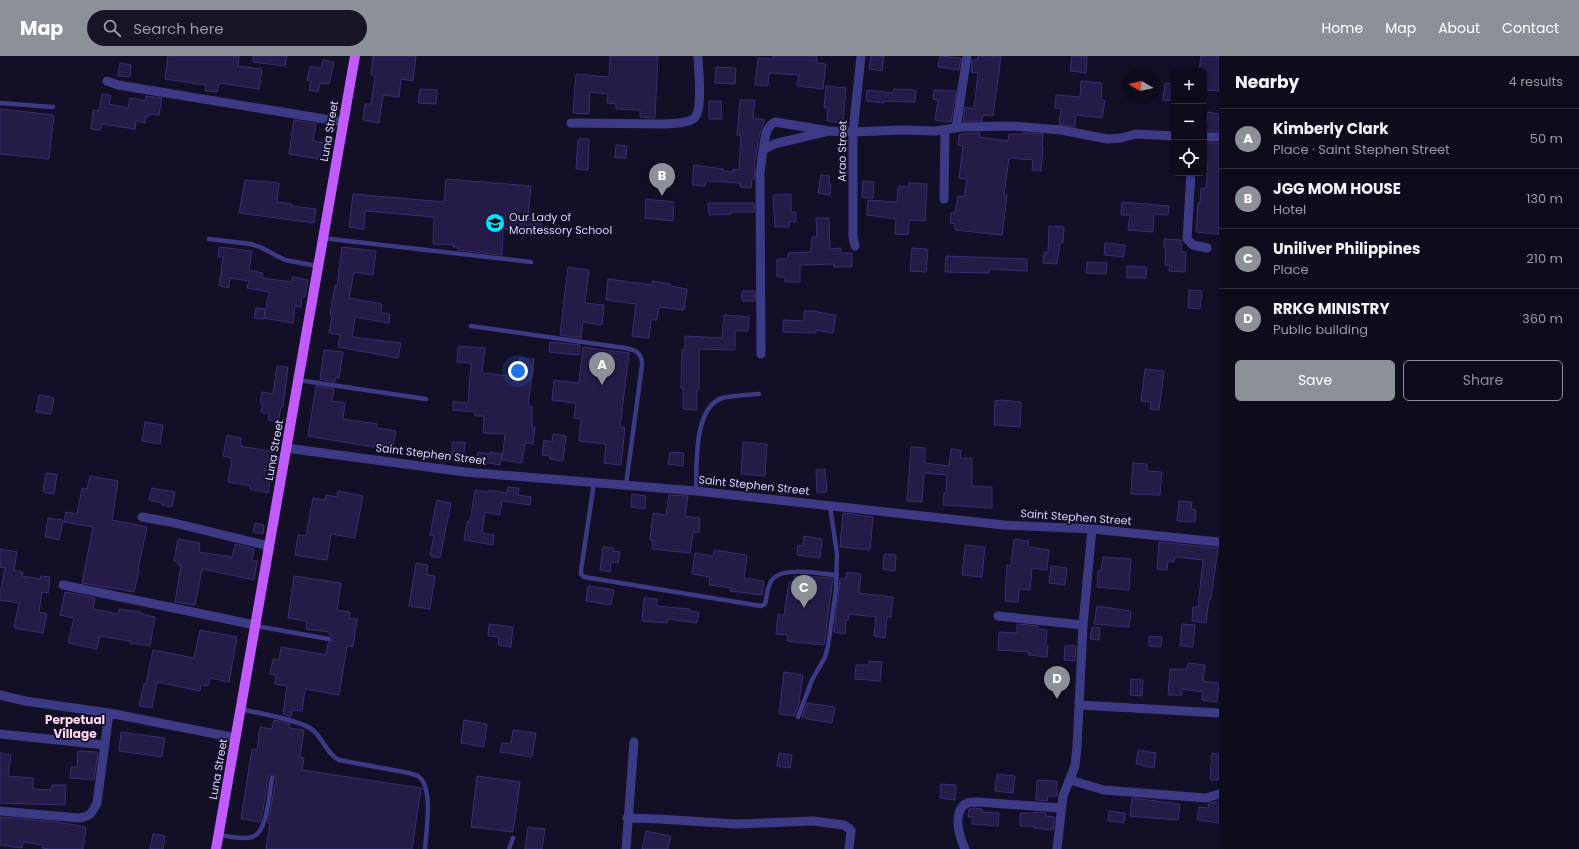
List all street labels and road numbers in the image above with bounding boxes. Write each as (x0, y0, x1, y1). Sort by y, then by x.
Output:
street label: Luna Street (316, 99, 342, 163)
street label: Arao Street (833, 120, 851, 182)
street label: Luna Street (261, 418, 287, 482)
street label: Saint Stephen Street (375, 439, 487, 469)
street label: Saint Stephen Street (698, 471, 810, 499)
street label: Saint Stephen Street (1020, 505, 1132, 529)
street label: Luna Street (205, 737, 231, 801)

